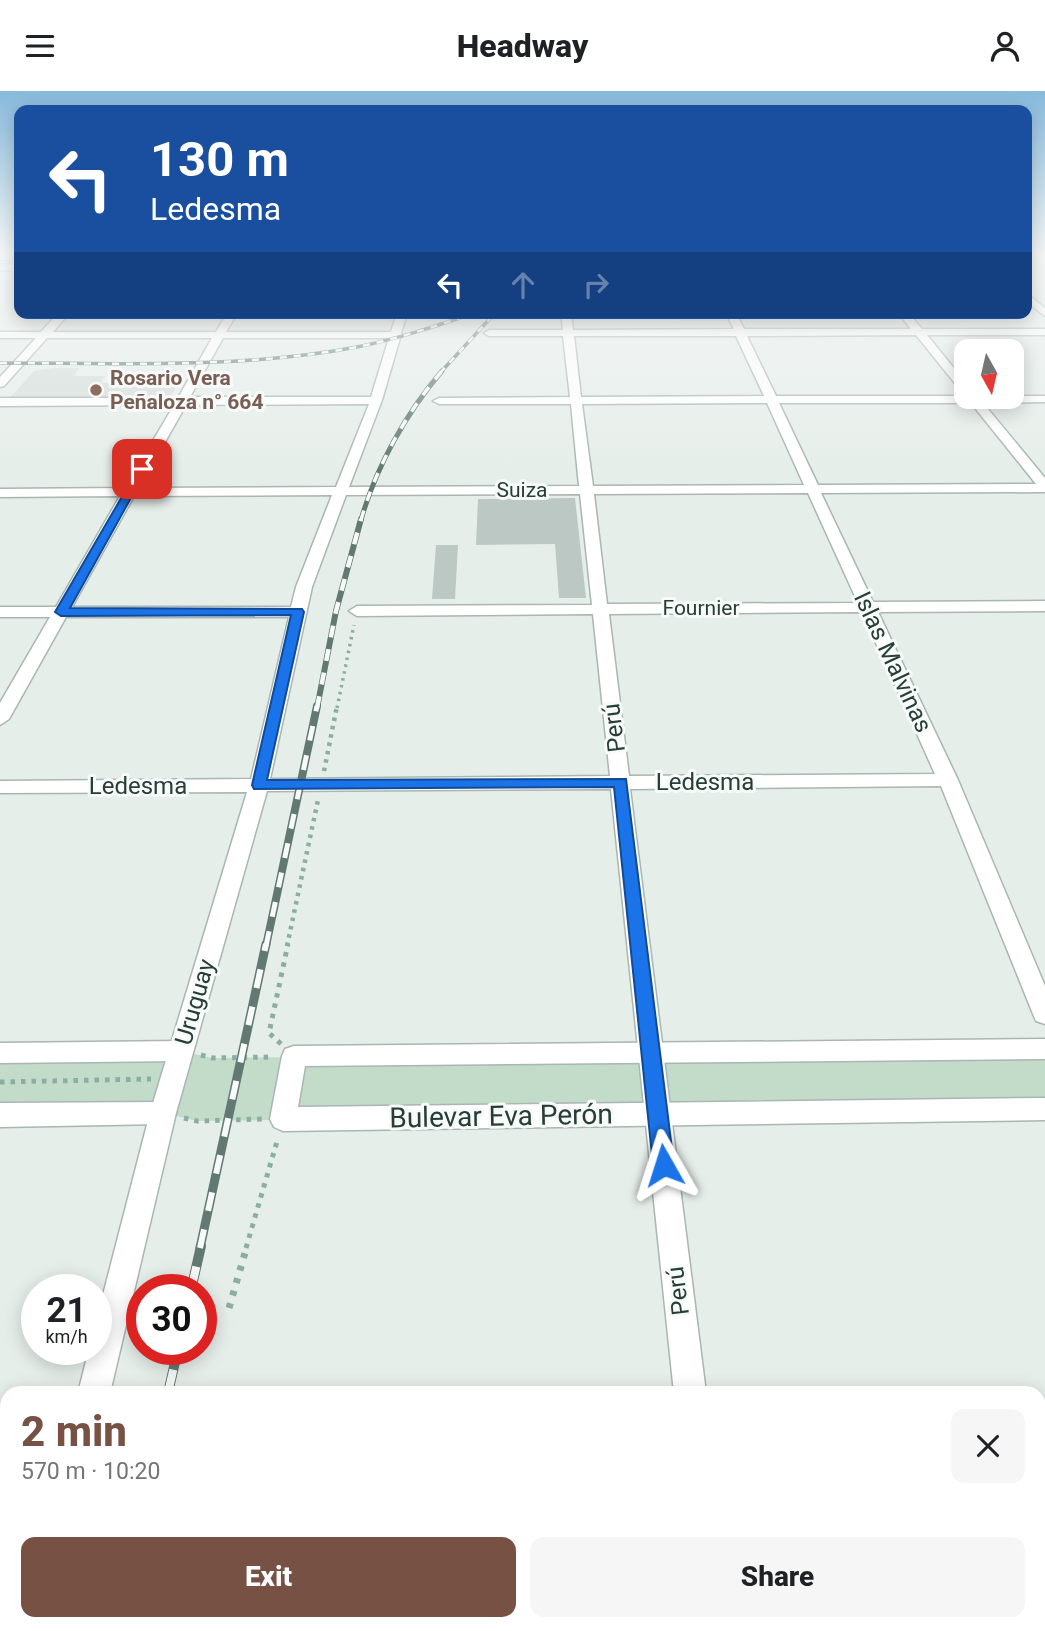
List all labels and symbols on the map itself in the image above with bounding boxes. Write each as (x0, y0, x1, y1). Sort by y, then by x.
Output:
north arrow (954, 339, 1024, 409)
place label: Rosario Vera Peñaloza n° 664 (110, 366, 263, 414)
marker: Rosario Vera Peñaloza n° 664 (88, 382, 104, 398)
pin (112, 439, 172, 499)
street label: Suiza (497, 478, 548, 502)
street label: Islas Malvinas (848, 587, 938, 737)
street label: Fournier (662, 596, 740, 620)
street label: Perú (597, 702, 631, 754)
street label: Ledesma (656, 768, 754, 796)
street label: Ledesma (89, 772, 187, 800)
street label: Uruguay (169, 955, 221, 1048)
street label: Bulevar Eva Perón (389, 1098, 613, 1134)
position arrow (627, 1128, 701, 1202)
street label: Perú (661, 1265, 695, 1317)
speed limit sign: 30 (126, 1274, 217, 1365)

